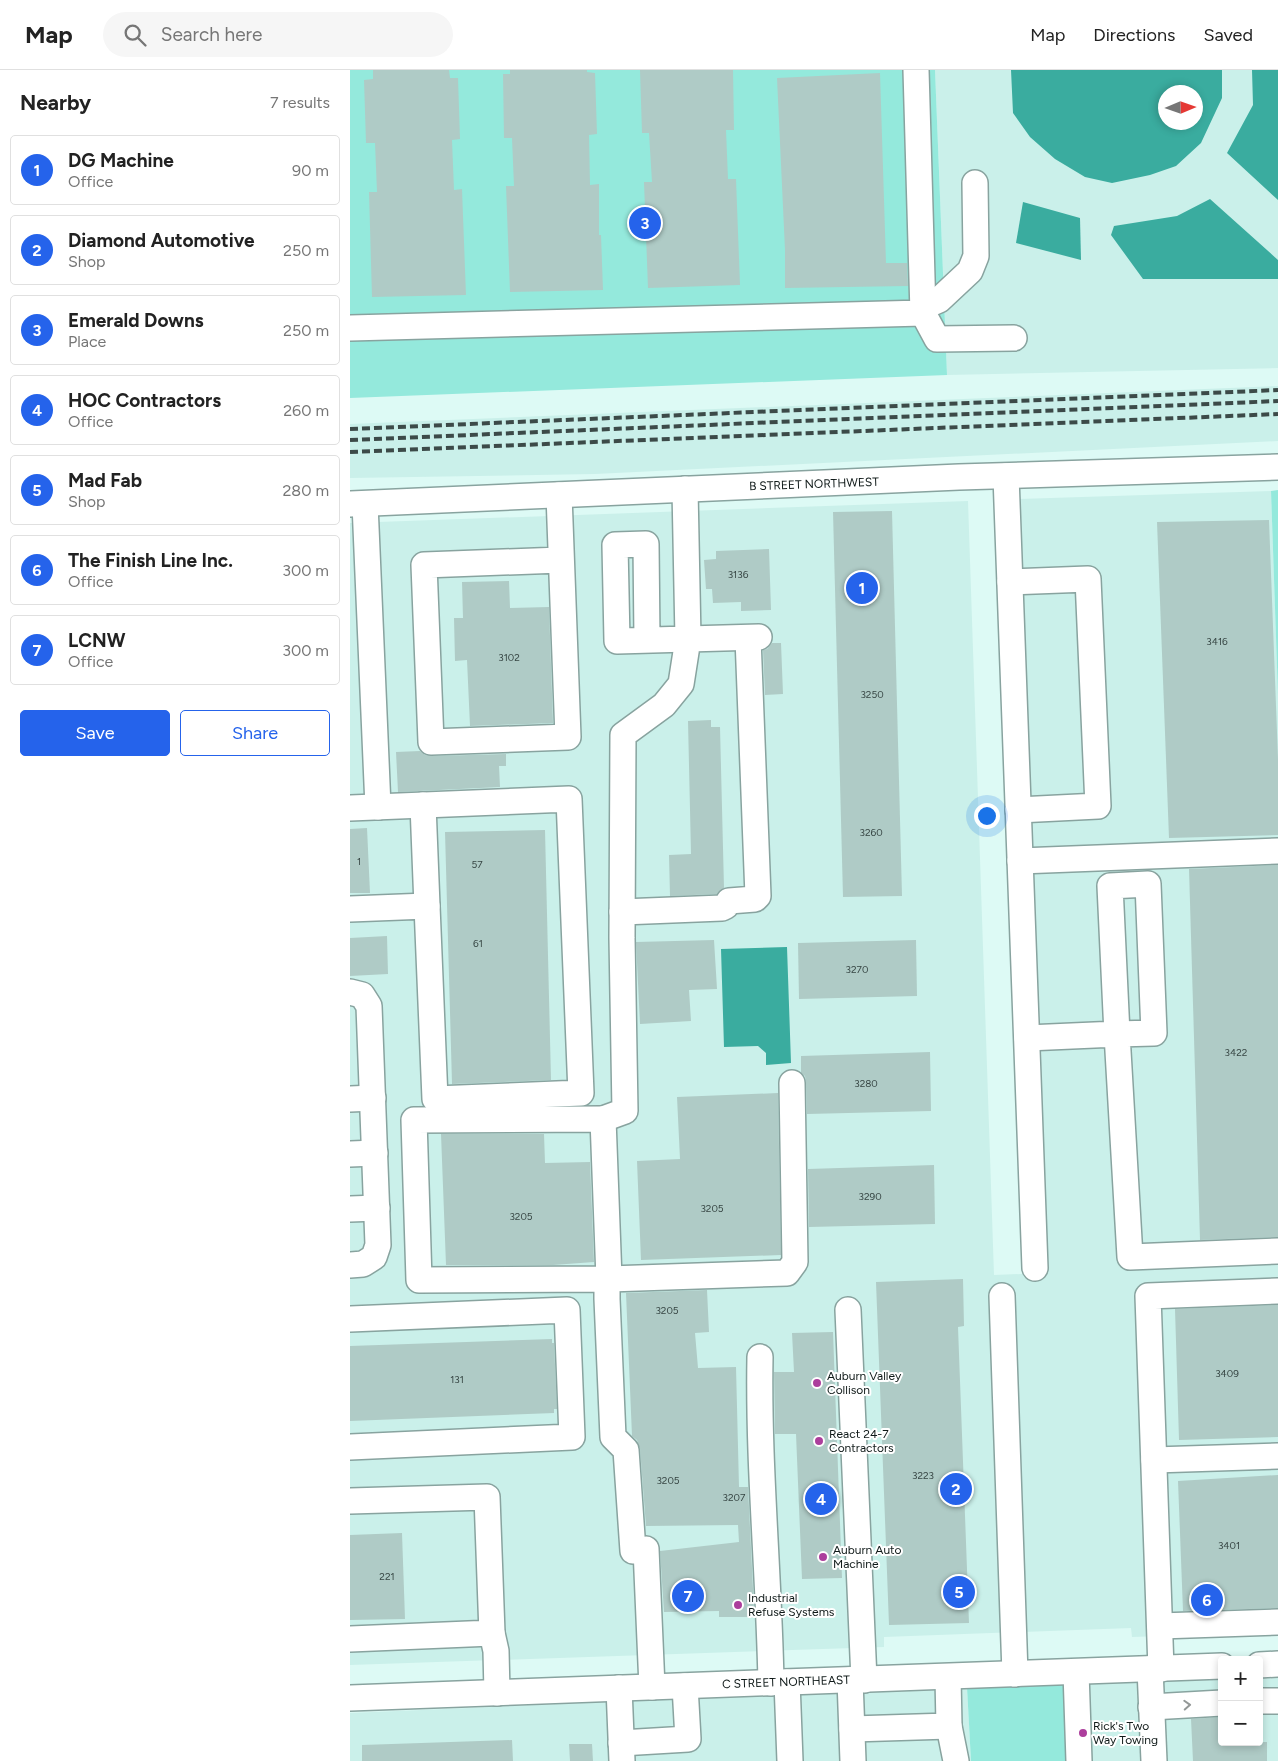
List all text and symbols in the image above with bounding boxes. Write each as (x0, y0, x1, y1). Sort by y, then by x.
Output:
search box (103, 12, 453, 57)
text: Map (25, 20, 73, 49)
icon: search (121, 21, 149, 49)
text: Search here (161, 23, 262, 46)
text: Map (1030, 24, 1065, 46)
text: Directions (1093, 24, 1175, 46)
text: Saved (1203, 24, 1253, 46)
north arrow (1158, 85, 1203, 130)
text: Nearby (20, 90, 91, 115)
text: 7 results (270, 93, 330, 112)
text: DG Machine (68, 149, 174, 172)
text: 1 (34, 161, 40, 180)
text: 90 m (292, 161, 329, 180)
text: Office (68, 172, 113, 191)
pin: 3 (629, 204, 661, 242)
text: Diamond Automotive (68, 229, 255, 252)
text: 2 (32, 241, 42, 260)
text: 250 m (283, 241, 329, 260)
text: Shop (68, 252, 106, 271)
text: Emerald Downs (68, 309, 204, 332)
text: 3 (33, 321, 41, 340)
text: 250 m (283, 321, 329, 340)
text: Place (68, 332, 106, 351)
text: HOC Contractors (68, 389, 221, 412)
text: 4 (32, 401, 42, 420)
text: 260 m (283, 401, 329, 420)
text: Office (68, 412, 113, 431)
text: Mad Fab (68, 469, 142, 492)
street label: B STREET NORTHWEST (749, 475, 880, 493)
text: 5 (32, 481, 42, 500)
text: 280 m (282, 481, 329, 500)
text: Shop (68, 492, 106, 511)
text: The Finish Line Inc. (68, 549, 233, 572)
text: 6 (32, 561, 42, 580)
text: 300 m (282, 561, 329, 580)
house number: 3136 (728, 568, 749, 581)
pin: 1 (846, 569, 878, 607)
text: Office (68, 572, 113, 591)
text: LCNW (68, 629, 125, 652)
house number: 3416 (1206, 635, 1228, 648)
text: 7 (33, 641, 41, 660)
text: 300 m (282, 641, 329, 660)
house number: 3102 (498, 651, 520, 664)
text: Office (68, 652, 113, 671)
house number: 3250 (860, 688, 884, 701)
button: Save (20, 710, 170, 756)
button: Share (180, 710, 330, 756)
your location (974, 803, 1000, 829)
house number: 3260 (859, 826, 883, 839)
house number: 1 (357, 855, 361, 868)
house number: 57 (471, 858, 483, 871)
house number: 61 (473, 937, 483, 950)
house number: 3270 (846, 963, 868, 976)
house number: 3422 (1225, 1046, 1247, 1059)
house number: 3280 (854, 1077, 878, 1090)
house number: 3290 (858, 1190, 882, 1203)
house number: 3205 (700, 1202, 724, 1215)
house number: 3205 (509, 1210, 533, 1223)
house number: 3205 (655, 1304, 679, 1317)
house number: 3409 (1215, 1367, 1239, 1380)
place label: Auburn Valley Collison (827, 1369, 902, 1397)
house number: 131 (450, 1373, 464, 1386)
marker: Auburn Valley Collison (811, 1377, 823, 1389)
place label: React 24-7 Contractors (829, 1427, 894, 1455)
marker: React 24-7 Contractors (813, 1435, 825, 1447)
house number: 3223 (912, 1469, 934, 1482)
pin: 2 (940, 1470, 972, 1508)
house number: 3205 (656, 1474, 680, 1487)
pin: 4 (805, 1480, 837, 1518)
house number: 3207 (723, 1491, 746, 1504)
house number: 3401 (1218, 1539, 1240, 1552)
place label: Auburn Auto Machine (833, 1543, 902, 1571)
marker: Auburn Auto Machine (817, 1551, 829, 1563)
house number: 221 (379, 1570, 395, 1583)
pin: 5 (943, 1573, 975, 1611)
pin: 7 (672, 1577, 704, 1615)
pin: 6 (1191, 1581, 1223, 1619)
place label: Industrial Refuse Systems (748, 1591, 835, 1619)
marker: Industrial Refuse Systems (732, 1599, 744, 1611)
map controls (1218, 1656, 1263, 1746)
button: + (1218, 1656, 1263, 1701)
street label: C STREET NORTHEAST (722, 1673, 850, 1691)
one-way arrow (1183, 1700, 1191, 1711)
button: − (1218, 1701, 1263, 1746)
place label: Rick's Two Way Towing (1093, 1719, 1158, 1747)
marker: Rick's Two Way Towing (1077, 1727, 1089, 1739)

